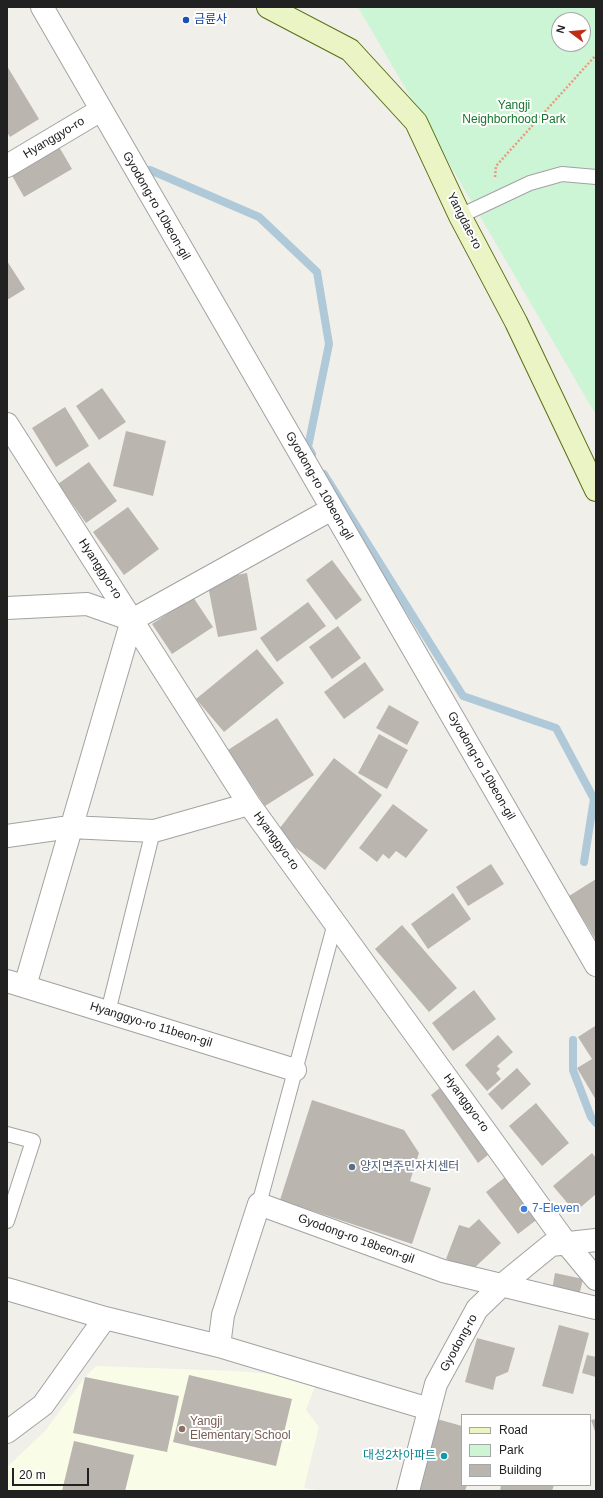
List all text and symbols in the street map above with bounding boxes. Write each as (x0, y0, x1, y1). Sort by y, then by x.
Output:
north arrow (551, 12, 591, 52)
place label: 금륜사 (194, 13, 227, 27)
marker: 금륜사 (181, 15, 191, 25)
text: N (554, 23, 567, 34)
park label: Yangji Neighborhood Park (462, 99, 566, 127)
street label: Hyanggyo-ro (21, 114, 87, 162)
street label: Gyodong-ro 10beon-gil (119, 149, 193, 263)
street label: Yangdae-ro (444, 190, 484, 252)
street label: Gyodong-ro 10beon-gil (282, 429, 356, 543)
street label: Hyanggyo-ro (75, 536, 125, 602)
street label: Gyodong-ro 10beon-gil (444, 709, 518, 823)
street label: Hyanggyo-ro (250, 809, 302, 873)
street label: Hyanggyo-ro 11beon-gil (88, 1000, 214, 1050)
street label: Hyanggyo-ro (440, 1071, 492, 1135)
place label: 양지면주민자치센터 (360, 1160, 459, 1174)
marker: 양지면주민자치센터 (347, 1162, 357, 1172)
place label: 7-Eleven (532, 1202, 579, 1216)
marker: 7-Eleven (519, 1204, 529, 1214)
street label: Gyodong-ro 18beon-gil (296, 1211, 416, 1267)
street label: Gyodong-ro (437, 1312, 481, 1374)
legend (461, 1414, 591, 1486)
place label: Yangji Elementary School (190, 1415, 291, 1443)
text: Road (499, 1423, 528, 1437)
marker: Yangji Elementary School (177, 1424, 187, 1434)
text: Park (499, 1443, 524, 1457)
place label: 대성2차아파트 (363, 1449, 436, 1463)
marker: 대성2차아파트 (439, 1451, 449, 1461)
scale bar (14, 1460, 91, 1486)
text: Building (499, 1463, 542, 1477)
text: 20 m (19, 1468, 46, 1482)

